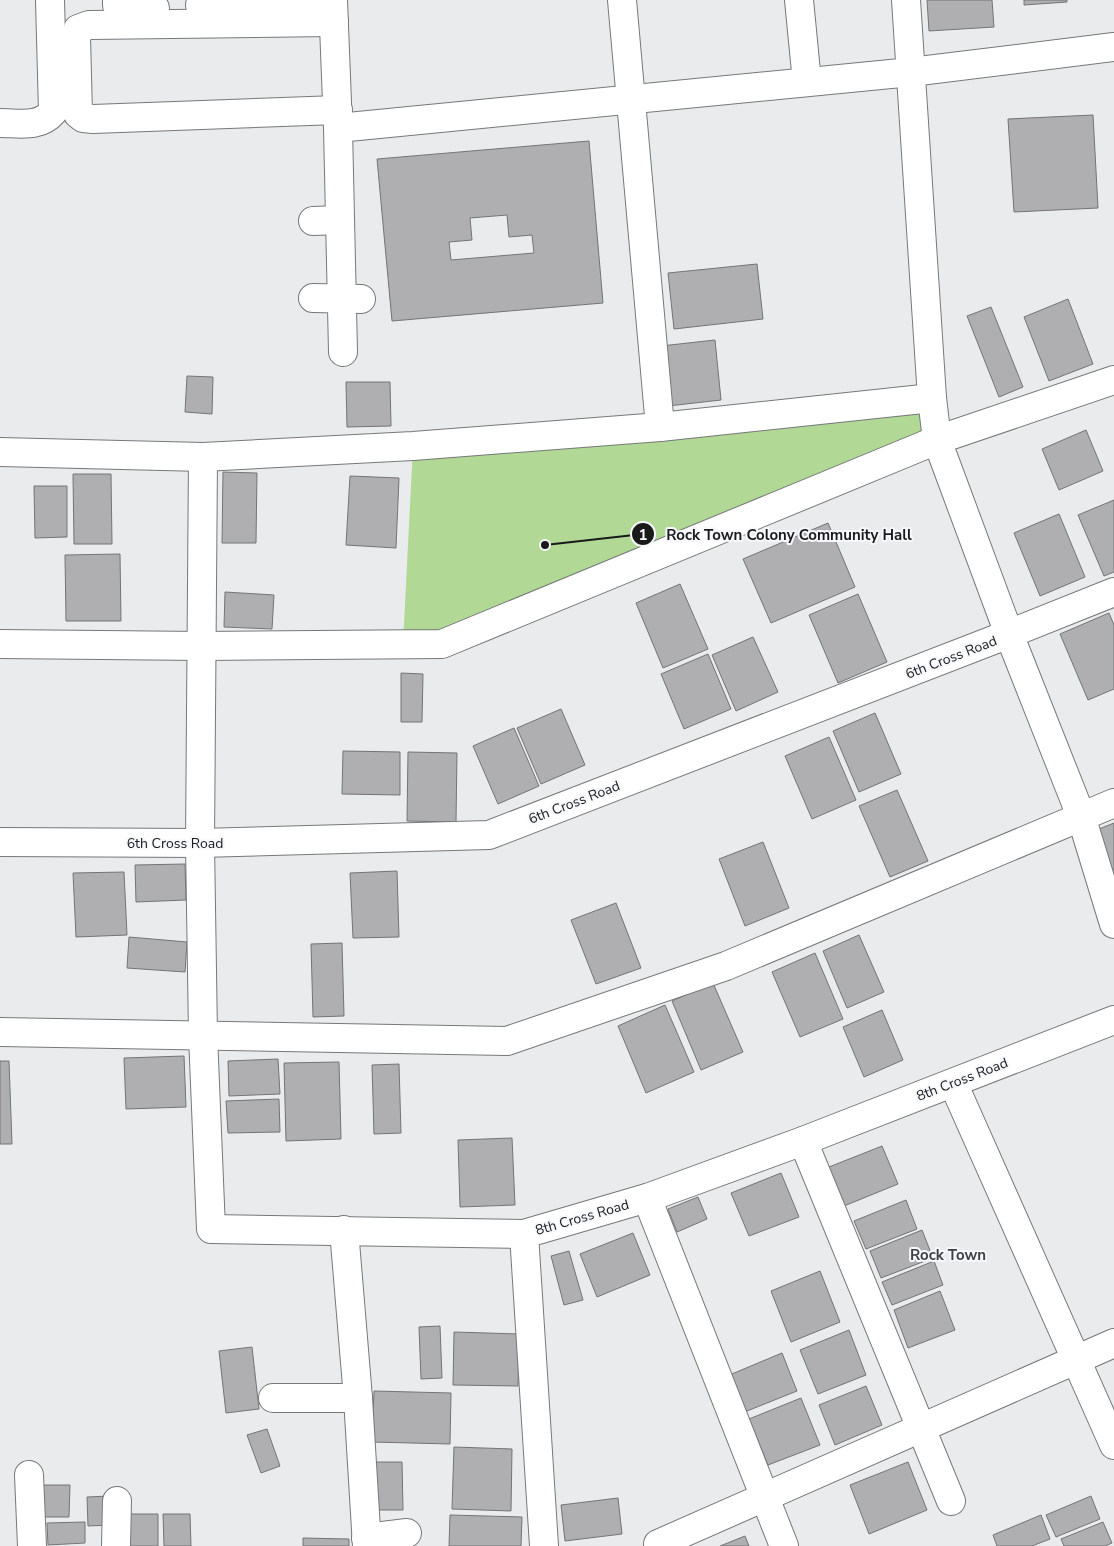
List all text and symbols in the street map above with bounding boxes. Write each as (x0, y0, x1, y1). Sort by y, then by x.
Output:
callout: Rock Town Colony Community Hall (631, 519, 922, 549)
text: 1 (638, 525, 648, 545)
text: Rock Town Colony Community Hall (666, 525, 912, 545)
street label: 6th Cross Road (903, 631, 1000, 684)
street label: 6th Cross Road (526, 776, 623, 829)
street label: 6th Cross Road (127, 834, 223, 853)
street label: 8th Cross Road (914, 1053, 1011, 1106)
street label: 8th Cross Road (533, 1195, 631, 1240)
district label: Rock Town (910, 1245, 986, 1265)

